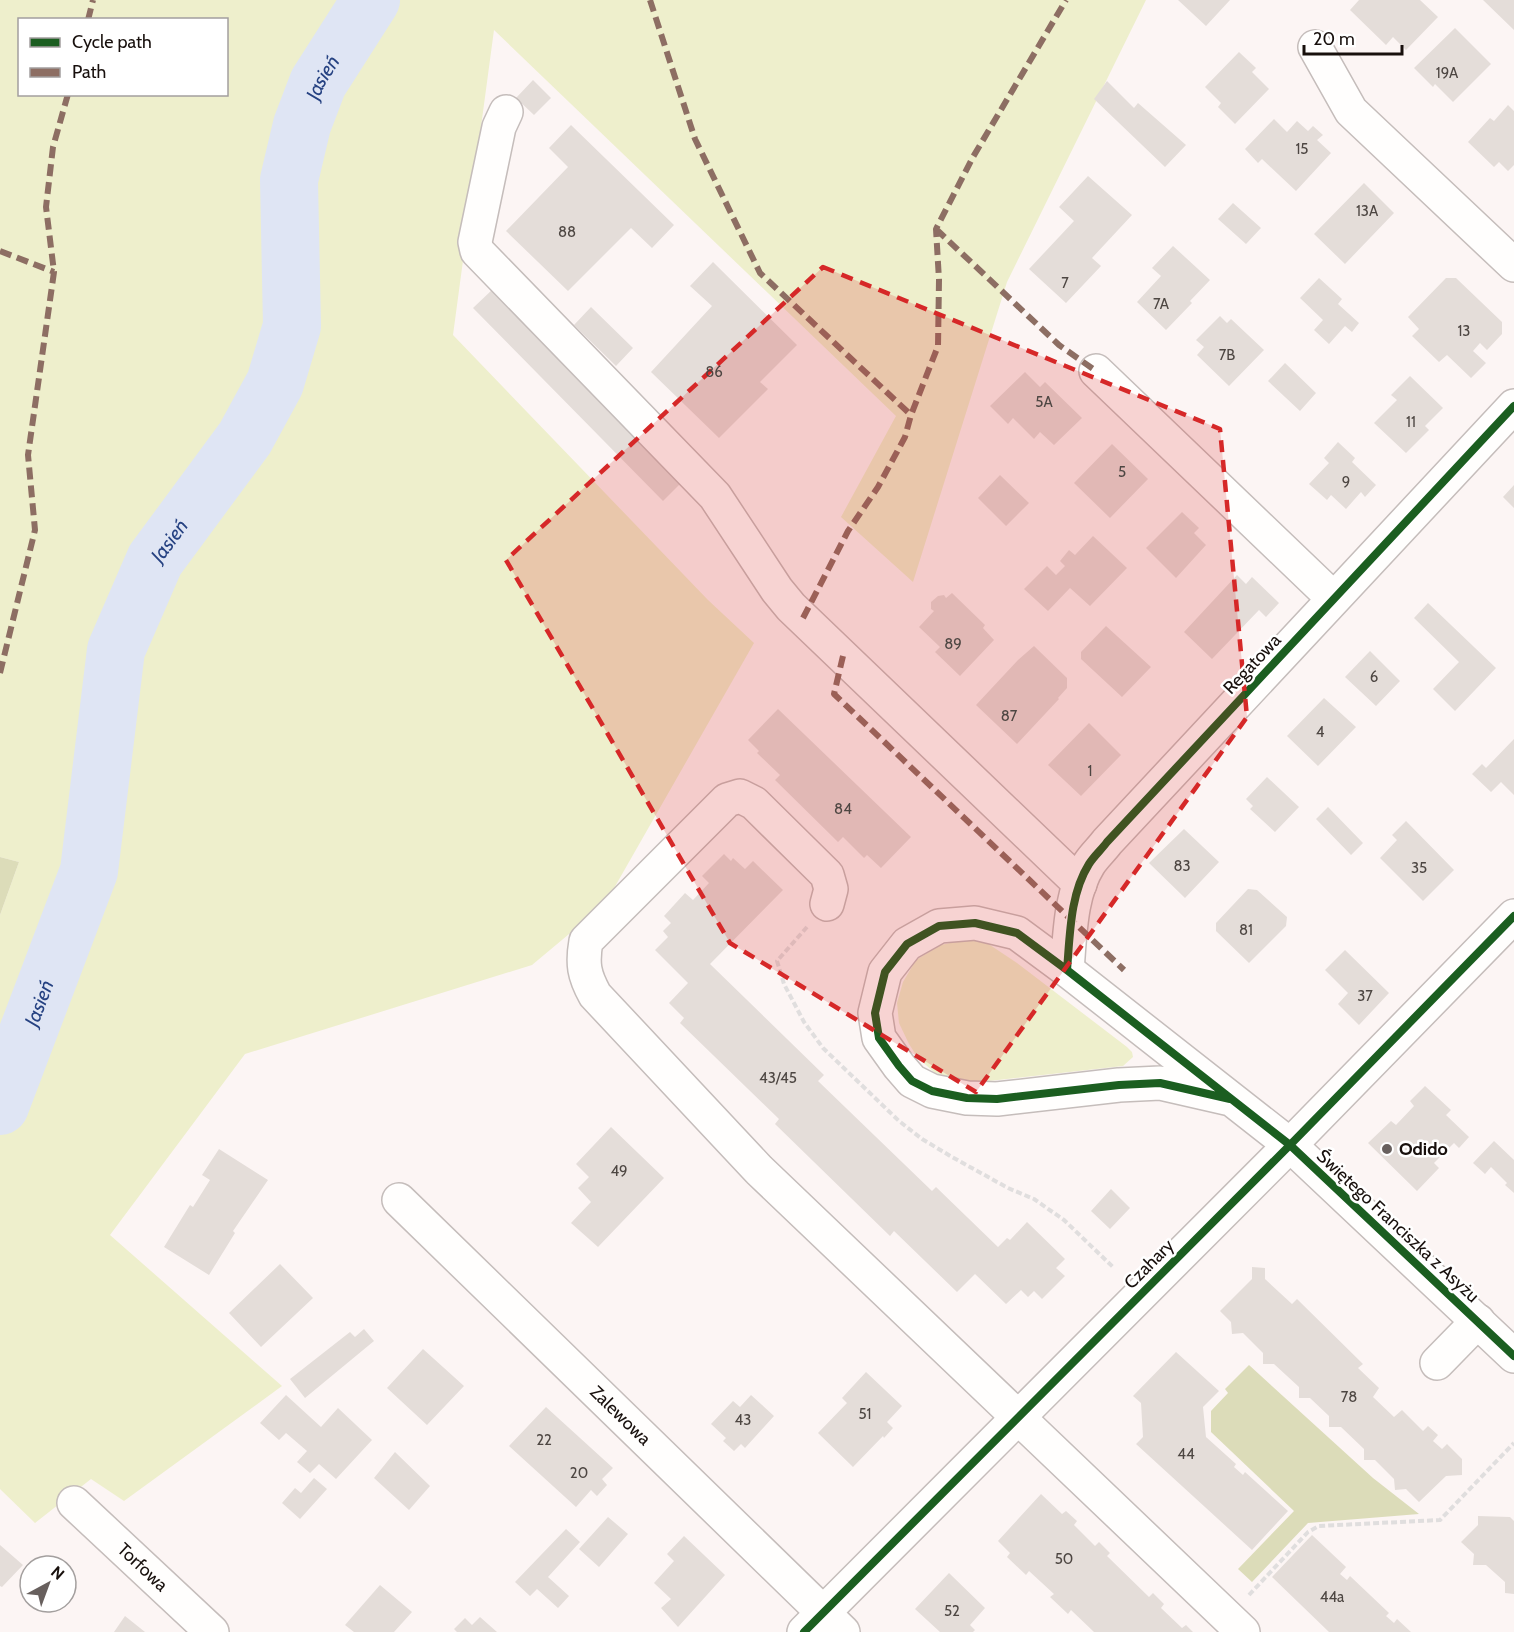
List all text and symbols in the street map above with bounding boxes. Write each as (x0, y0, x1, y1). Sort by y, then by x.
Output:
legend (18, 18, 228, 96)
scale bar (1304, 18, 1402, 56)
text: 20 m (1313, 28, 1355, 50)
text: Cycle path (72, 31, 152, 53)
water label: Jasień (300, 51, 345, 105)
text: Path (72, 61, 106, 83)
house number: 19A (1436, 64, 1459, 82)
house number: 15 (1295, 140, 1309, 158)
house number: 13A (1356, 202, 1379, 220)
house number: 88 (558, 223, 576, 241)
house number: 7 (1061, 274, 1069, 292)
house number: 7A (1153, 295, 1170, 313)
house number: 13 (1457, 322, 1471, 340)
house number: 7B (1219, 346, 1235, 364)
house number: 86 (705, 363, 723, 381)
house number: 5A (1035, 393, 1053, 411)
house number: 11 (1406, 413, 1416, 431)
house number: 5 (1118, 463, 1126, 481)
house number: 9 (1342, 473, 1350, 491)
water label: Jasień (144, 514, 193, 569)
street label: Regatowa (1219, 629, 1286, 699)
house number: 89 (944, 635, 962, 653)
house number: 6 (1370, 668, 1378, 686)
house number: 87 (1001, 707, 1018, 725)
house number: 4 (1316, 723, 1325, 741)
house number: 1 (1088, 762, 1092, 780)
house number: 84 (834, 800, 852, 818)
house number: 83 (1173, 857, 1191, 875)
house number: 35 (1411, 859, 1427, 877)
house number: 81 (1239, 921, 1253, 939)
water label: Jasień (19, 977, 59, 1031)
house number: 37 (1357, 987, 1373, 1005)
house number: 43/45 (759, 1069, 797, 1087)
place label: Odido (1399, 1138, 1448, 1160)
marker: Odido (1380, 1142, 1394, 1156)
street label: Świętego Franciszka z Asyżu (1312, 1145, 1484, 1307)
house number: 49 (610, 1162, 628, 1180)
street label: Czahary (1120, 1235, 1178, 1293)
street label: Zalewowa (586, 1381, 656, 1450)
house number: 78 (1341, 1388, 1357, 1406)
house number: 51 (858, 1405, 872, 1423)
house number: 43 (735, 1411, 751, 1429)
house number: 22 (536, 1431, 552, 1449)
house number: 44 (1177, 1445, 1195, 1463)
house number: 20 (570, 1464, 588, 1482)
street label: Torfowa (113, 1538, 173, 1596)
house number: 50 (1055, 1550, 1073, 1568)
north arrow (18, 1554, 78, 1614)
text: N (47, 1562, 68, 1584)
house number: 44a (1320, 1588, 1345, 1606)
house number: 52 (944, 1602, 960, 1620)

